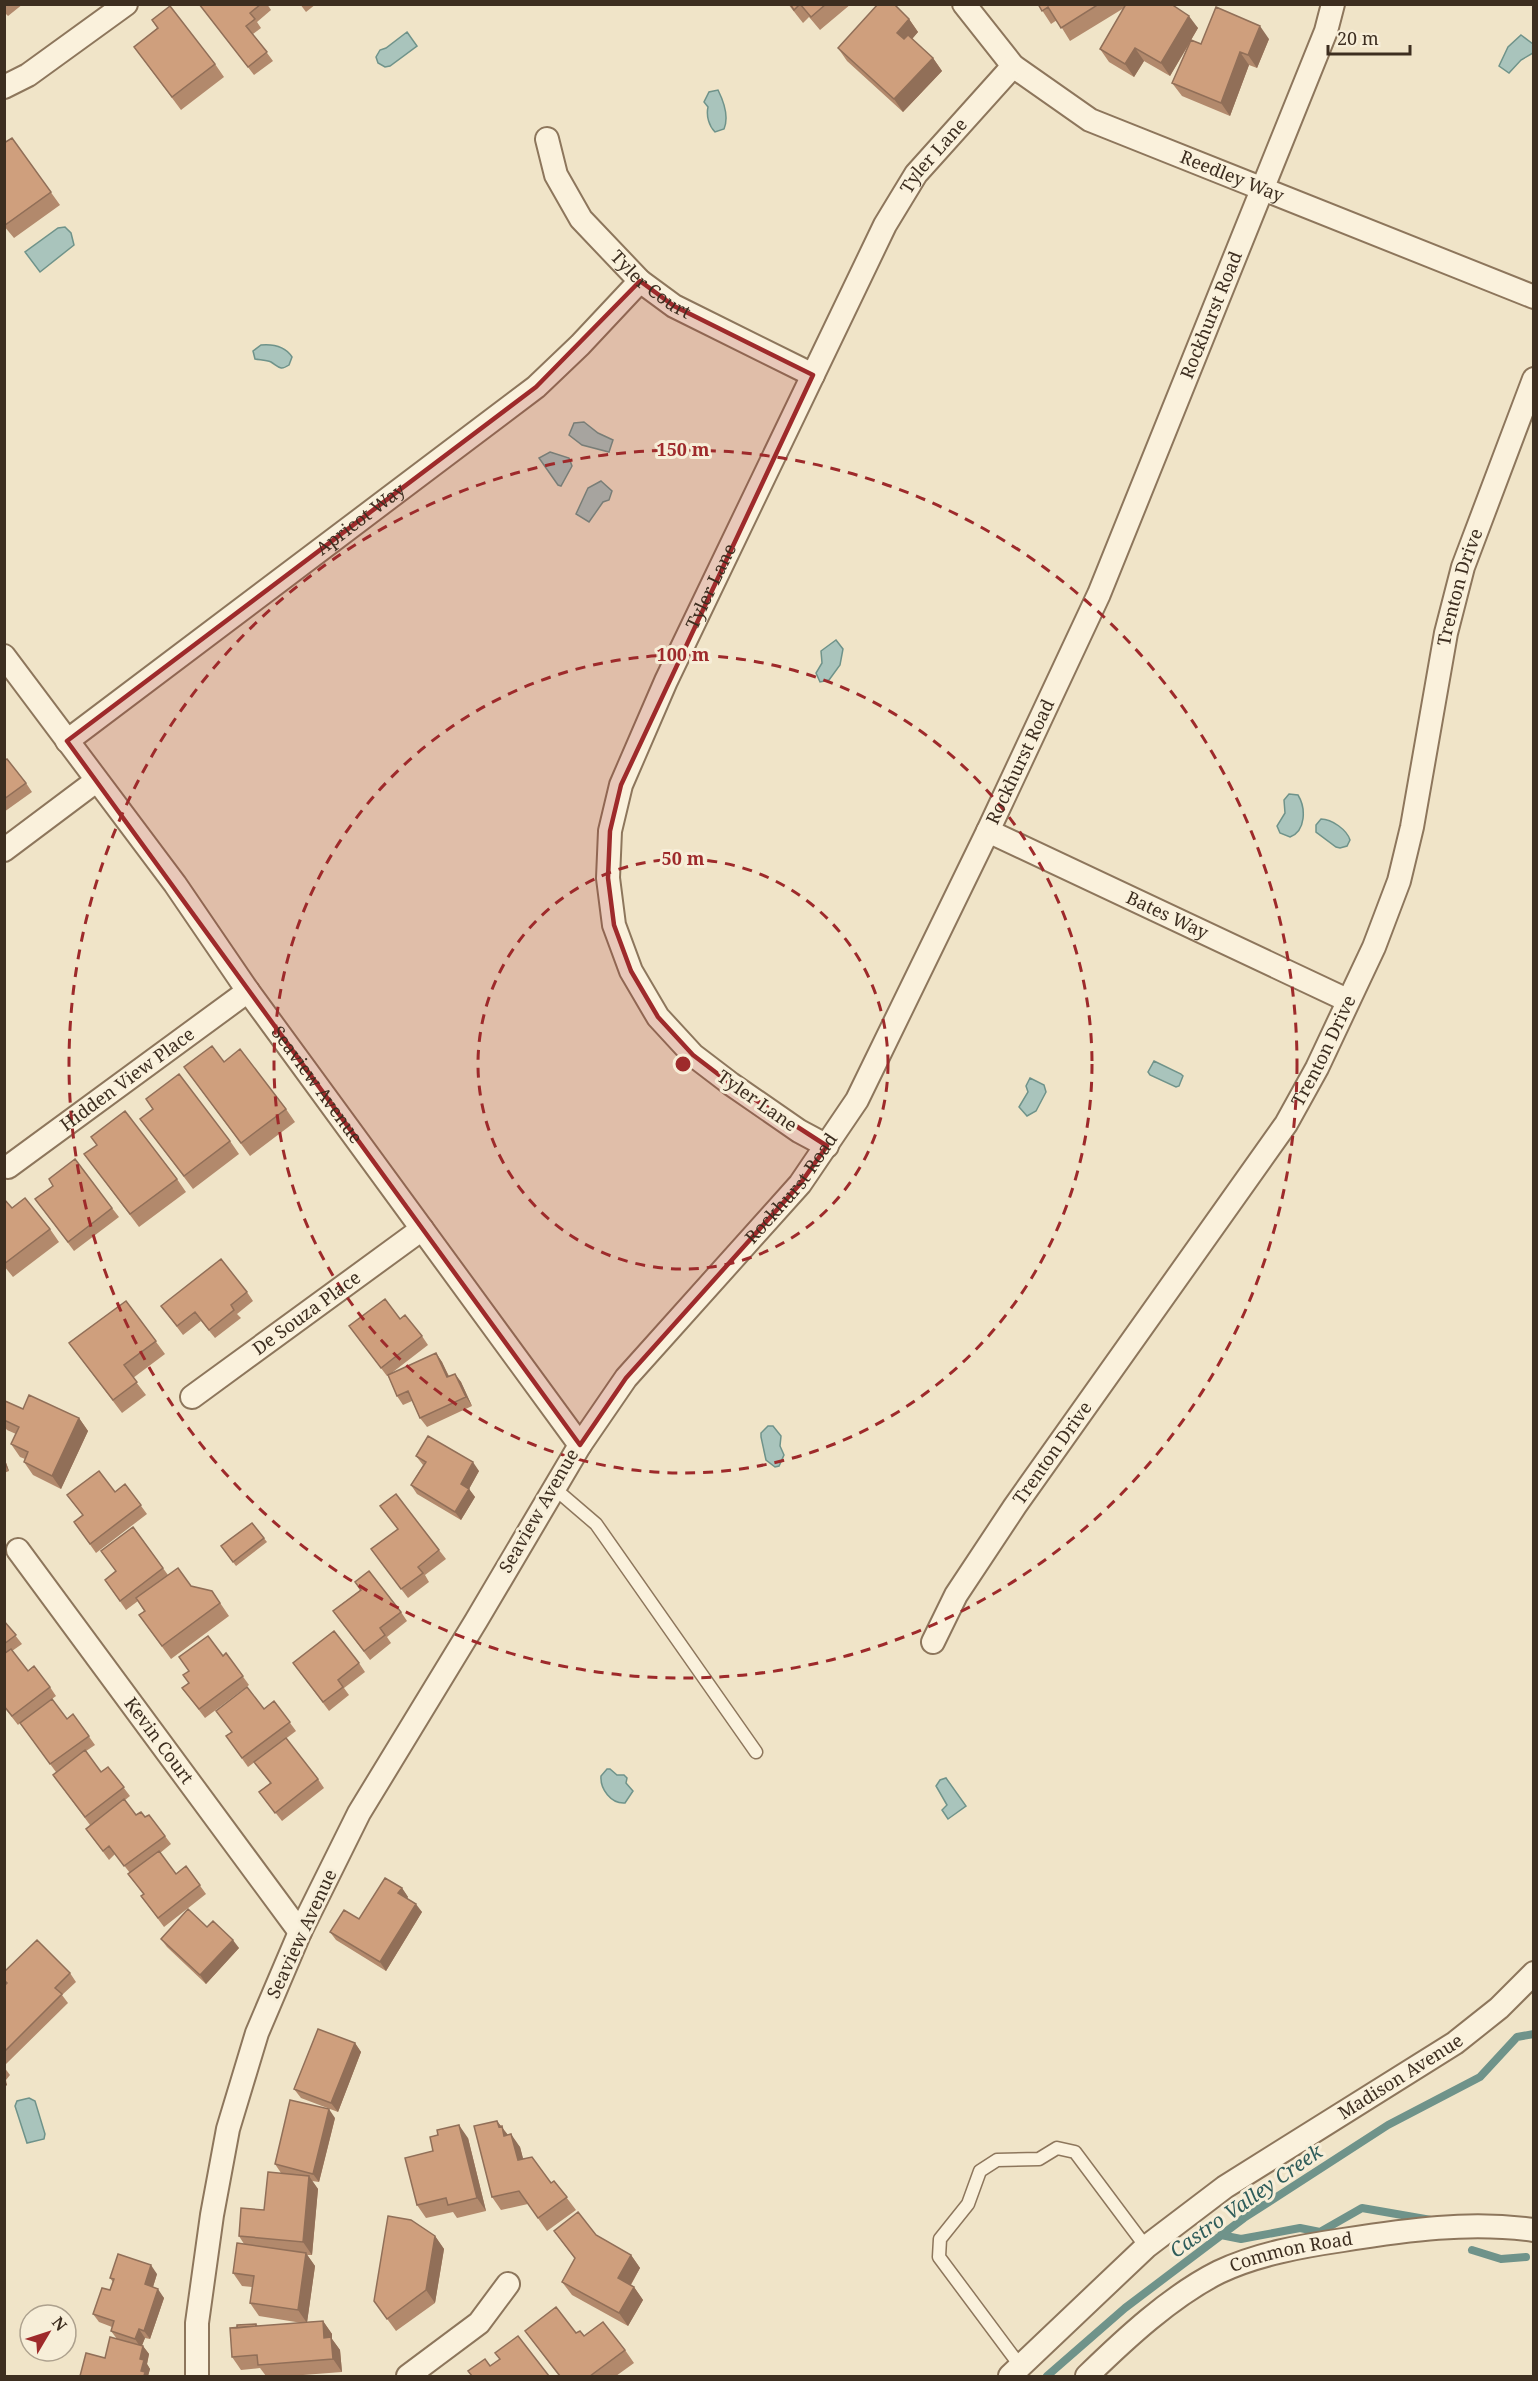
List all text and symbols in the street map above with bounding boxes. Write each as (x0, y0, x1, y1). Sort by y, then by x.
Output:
scale bar (1328, 18, 1410, 56)
text: 20 m (1337, 26, 1379, 50)
street label: Tyler Lane (894, 112, 972, 198)
street label: Reedley Way (1177, 144, 1289, 207)
street label: Tyler Court (606, 245, 695, 323)
street label: Rockhurst Road (1174, 247, 1247, 382)
text: 150 m (657, 437, 710, 461)
street label: Apricot Way (311, 477, 410, 560)
street label: Trenton Drive (1431, 525, 1487, 648)
street label: Tyler Lane (680, 539, 741, 633)
text: 100 m (657, 642, 710, 666)
street label: Rockhurst Road (980, 695, 1059, 828)
text: 50 m (662, 846, 705, 870)
street label: Bates Way (1123, 885, 1213, 944)
street label: Trenton Drive (1285, 991, 1361, 1110)
street label: Hidden View Place (55, 1021, 199, 1136)
street label: Seaview Avenue (267, 1021, 369, 1148)
centre of rings (673, 1054, 693, 1074)
street label: Tyler Lane (713, 1064, 802, 1136)
street label: Rockhurst Road (739, 1128, 842, 1248)
street label: De Souza Place (247, 1265, 365, 1360)
street label: Trenton Drive (1007, 1396, 1097, 1509)
street label: Seaview Avenue (493, 1444, 584, 1577)
street label: Kevin Court (120, 1692, 200, 1788)
street label: Seaview Avenue (261, 1865, 342, 2002)
street label: Madison Avenue (1333, 2028, 1468, 2124)
water label: Castro Valley Creek (1164, 2137, 1328, 2263)
street label: Common Road (1226, 2226, 1354, 2277)
north arrow (18, 2303, 78, 2363)
text: N (47, 2312, 72, 2336)

